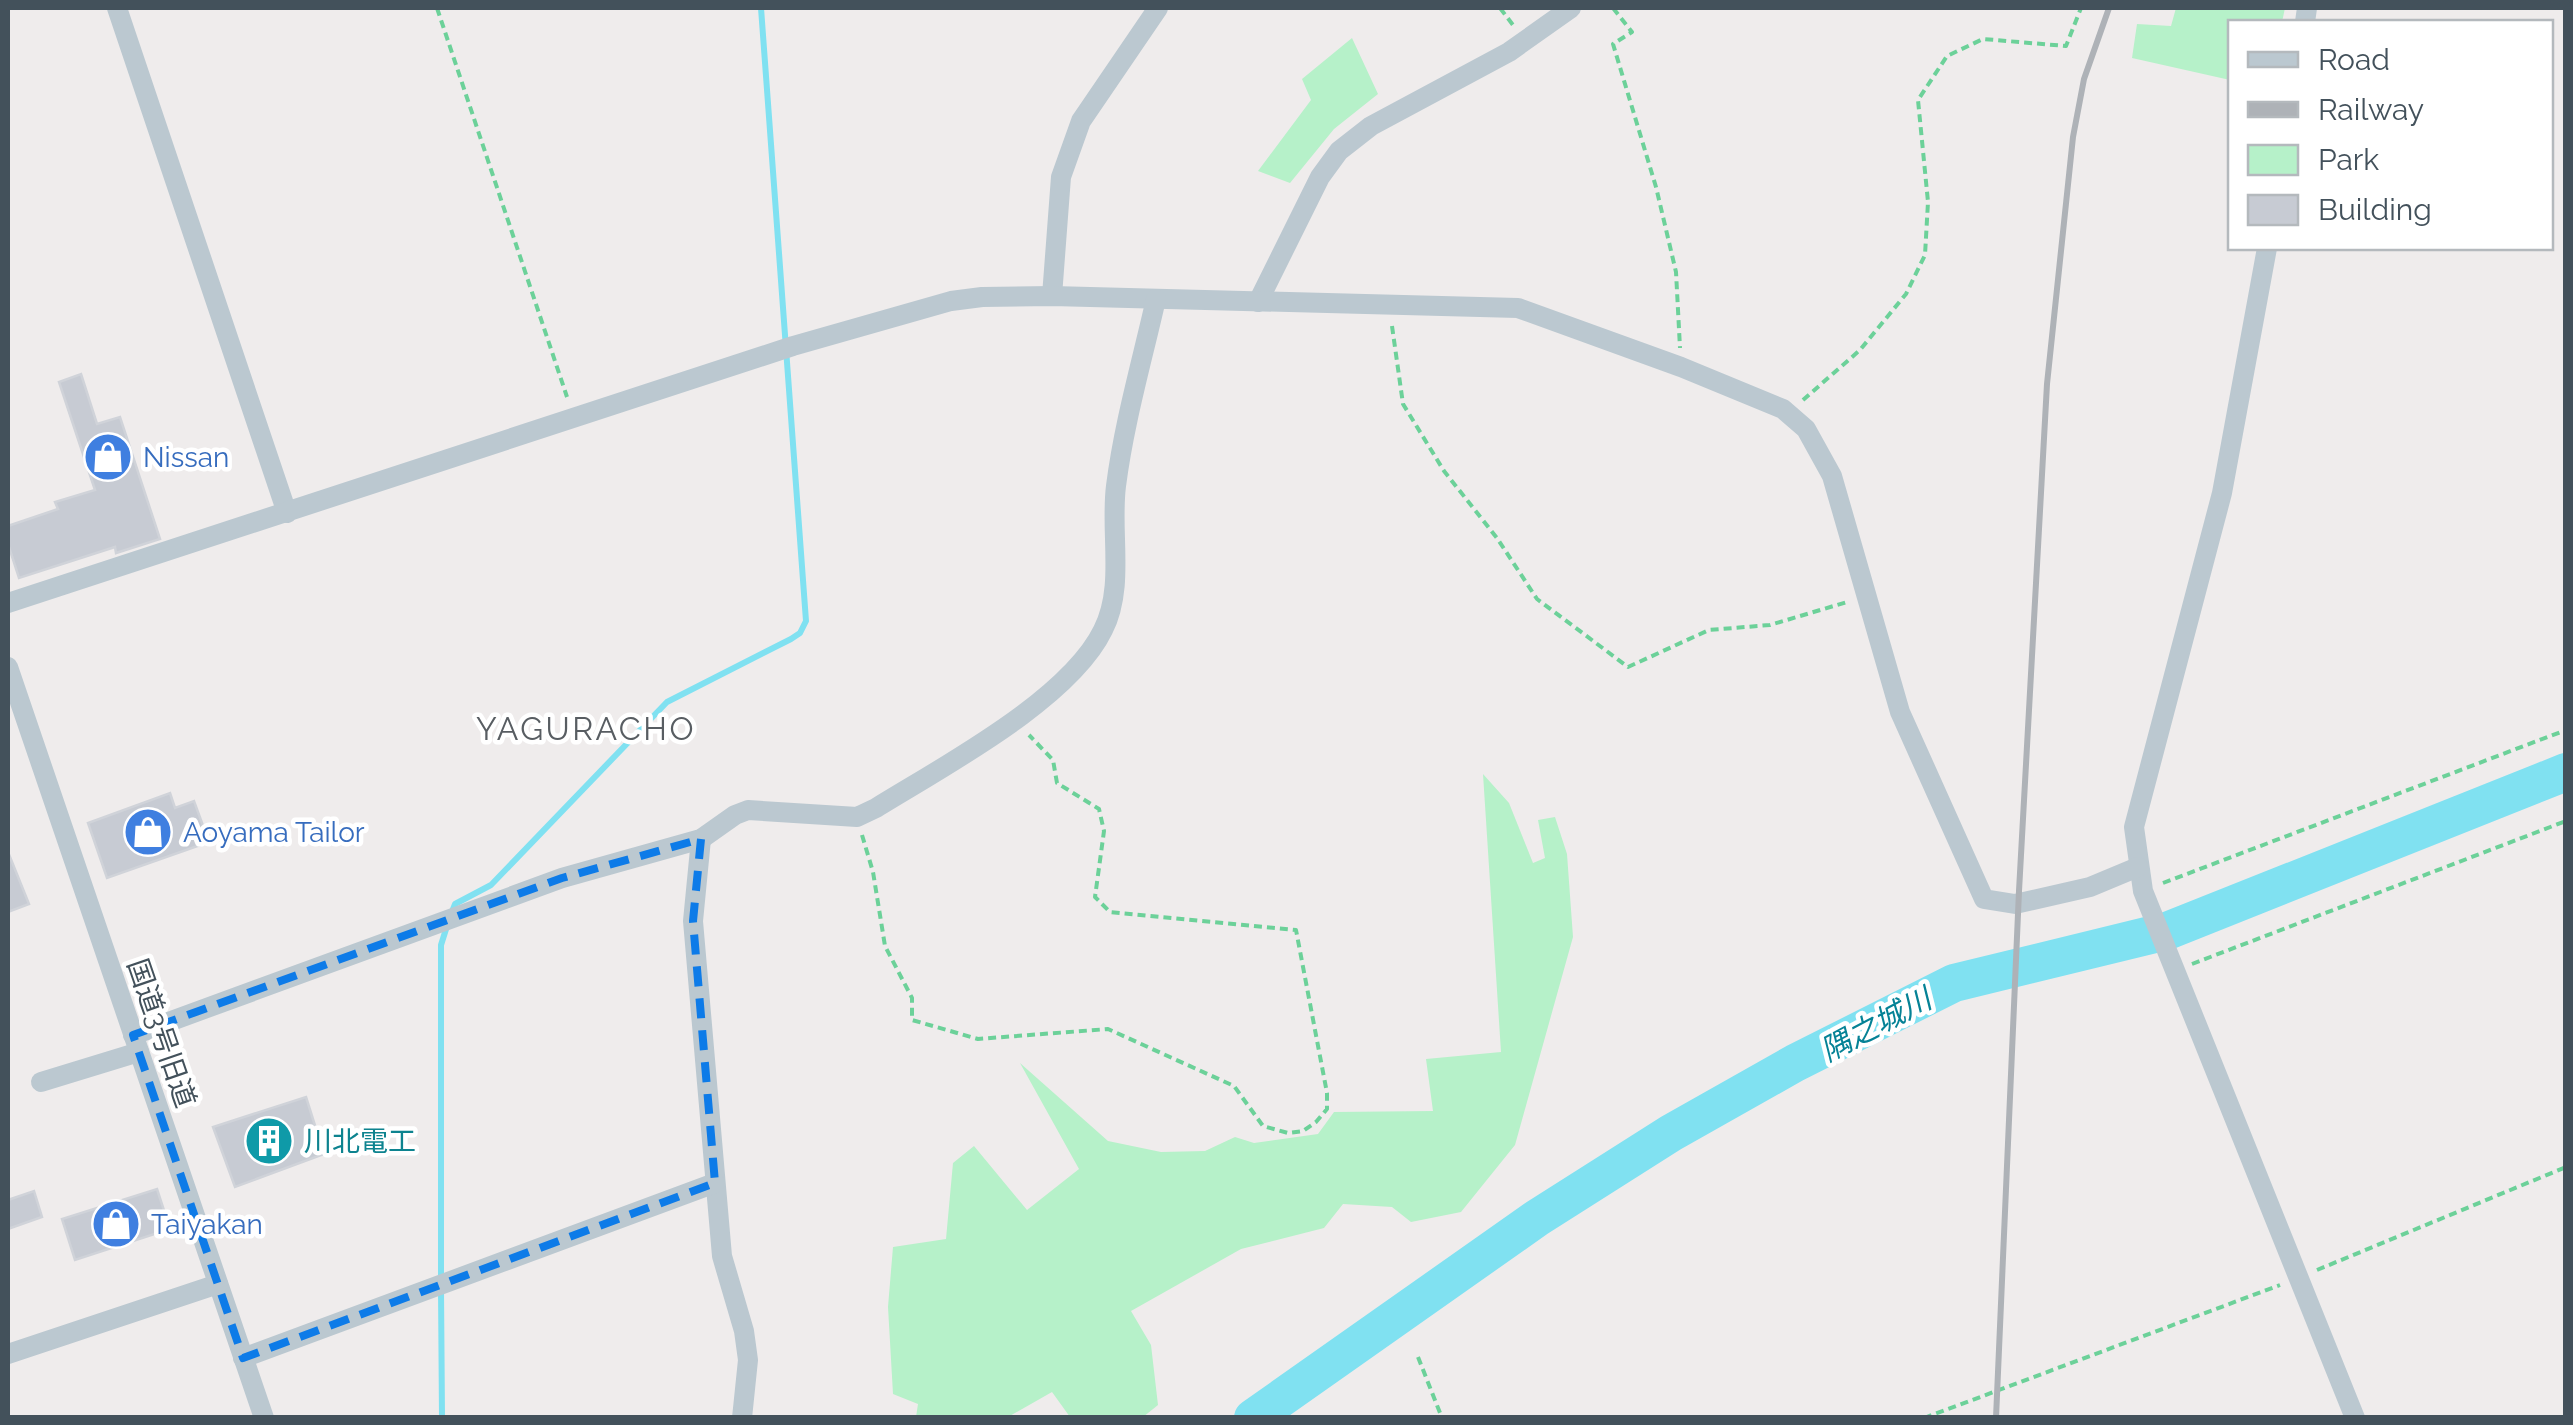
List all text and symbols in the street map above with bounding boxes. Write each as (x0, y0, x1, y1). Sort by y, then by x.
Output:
legend (2228, 20, 2553, 250)
text: Road (2318, 42, 2390, 77)
text: Railway (2318, 92, 2424, 127)
text: Park (2318, 142, 2379, 177)
text: Building (2318, 192, 2432, 227)
shop icon: Nissan (82, 431, 134, 483)
place label: Nissan (143, 441, 229, 474)
district label: YAGURACHO (476, 710, 696, 747)
shop icon: Aoyama Tailor (122, 806, 174, 858)
place label: Aoyama Tailor (183, 816, 365, 849)
street label: 国道3号旧道 (121, 955, 202, 1112)
water label: 隅之城川 (1815, 980, 1940, 1068)
building icon: 川北電工 (243, 1115, 295, 1167)
place label: 川北電工 (304, 1125, 416, 1158)
shop icon: Taiyakan (90, 1198, 142, 1250)
place label: Taiyakan (151, 1208, 263, 1241)

